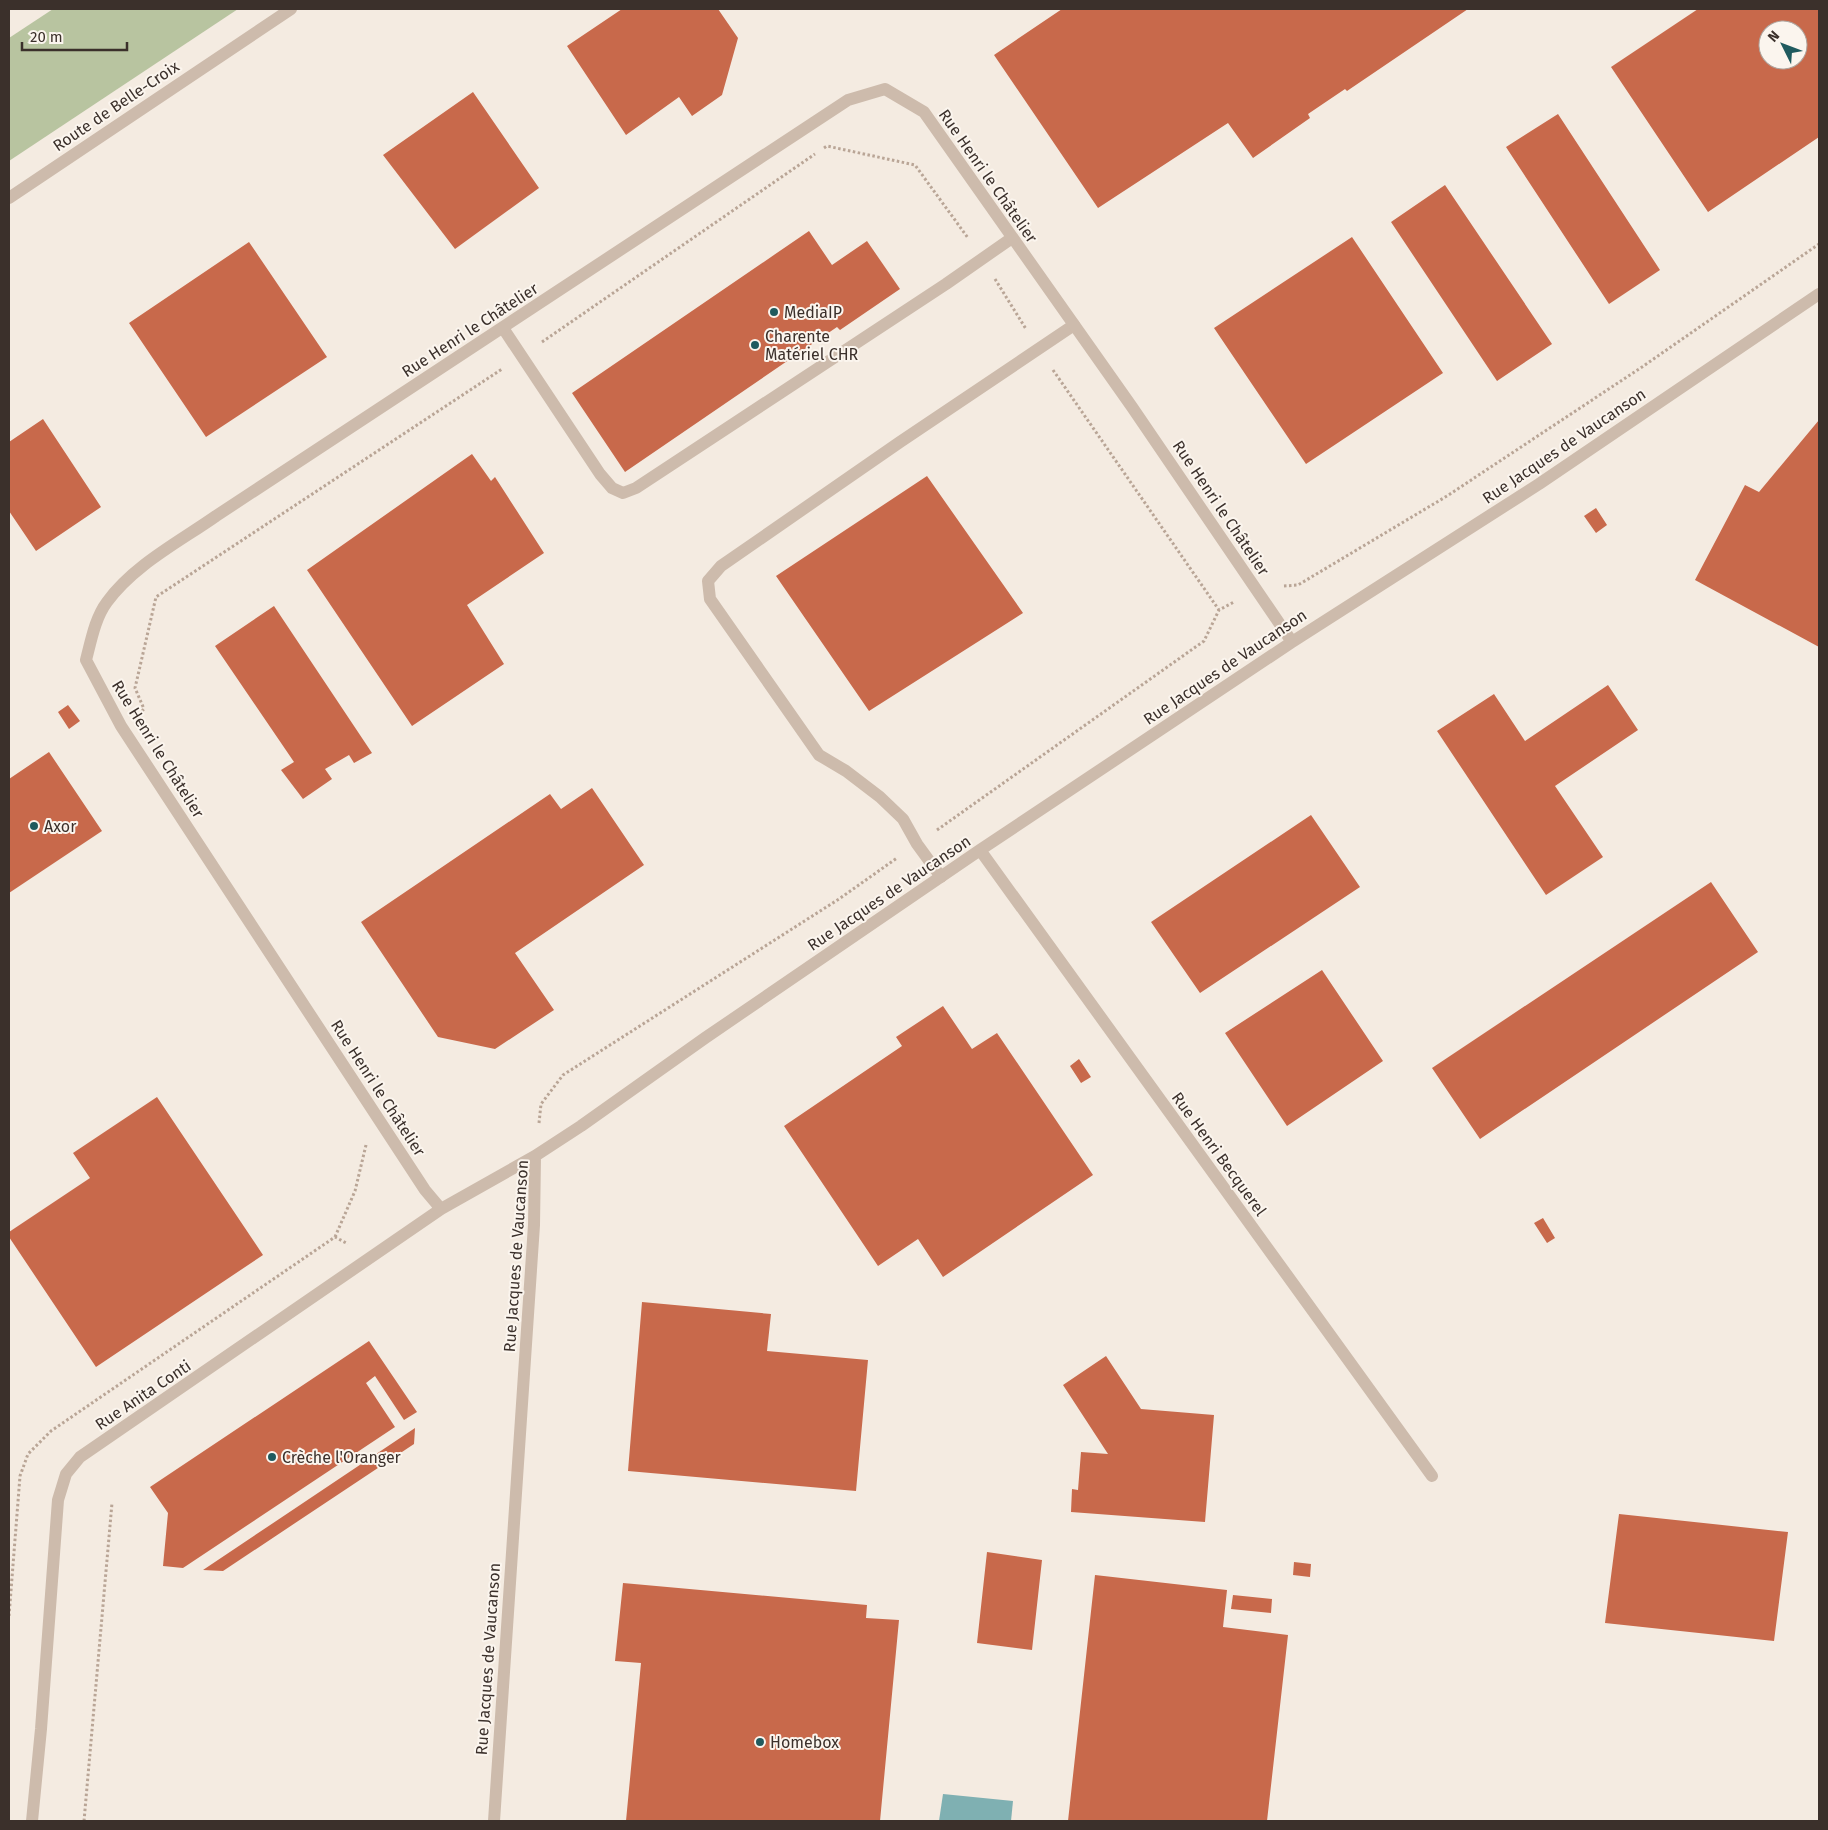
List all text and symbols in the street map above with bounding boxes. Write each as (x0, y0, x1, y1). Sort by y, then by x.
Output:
scale bar (22, 20, 128, 52)
north arrow (1758, 20, 1808, 70)
text: N (1764, 27, 1783, 46)
text: 20 m (30, 28, 63, 46)
street label: Route de Belle-Croix (49, 57, 183, 155)
street label: Rue Henri le Châtelier (935, 106, 1042, 247)
street label: Rue Henri le Châtelier (398, 278, 542, 381)
place label: MediaIP (784, 303, 842, 322)
marker: MediaIP (768, 306, 780, 318)
place label: Charente Matériel CHR (765, 327, 859, 364)
marker: Charente Matériel CHR (749, 339, 761, 351)
street label: Rue Jacques de Vaucanson (1479, 384, 1649, 508)
street label: Rue Henri le Châtelier (1169, 437, 1274, 580)
street label: Rue Jacques de Vaucanson (1140, 605, 1310, 729)
street label: Rue Henri le Châtelier (108, 677, 209, 822)
place label: Axor (44, 817, 77, 836)
marker: Axor (28, 820, 40, 832)
street label: Rue Jacques de Vaucanson (804, 831, 974, 955)
street label: Rue Henri le Châtelier (327, 1016, 430, 1160)
street label: Rue Henri Becquerel (1168, 1088, 1270, 1220)
street label: Rue Jacques de Vaucanson (500, 1159, 532, 1353)
street label: Rue Anita Conti (92, 1356, 194, 1434)
place label: Crèche l'Oranger (282, 1448, 402, 1467)
marker: Crèche l'Oranger (266, 1451, 278, 1463)
street label: Rue Jacques de Vaucanson (472, 1562, 504, 1756)
place label: Homebox (770, 1733, 839, 1752)
marker: Homebox (754, 1736, 766, 1748)

